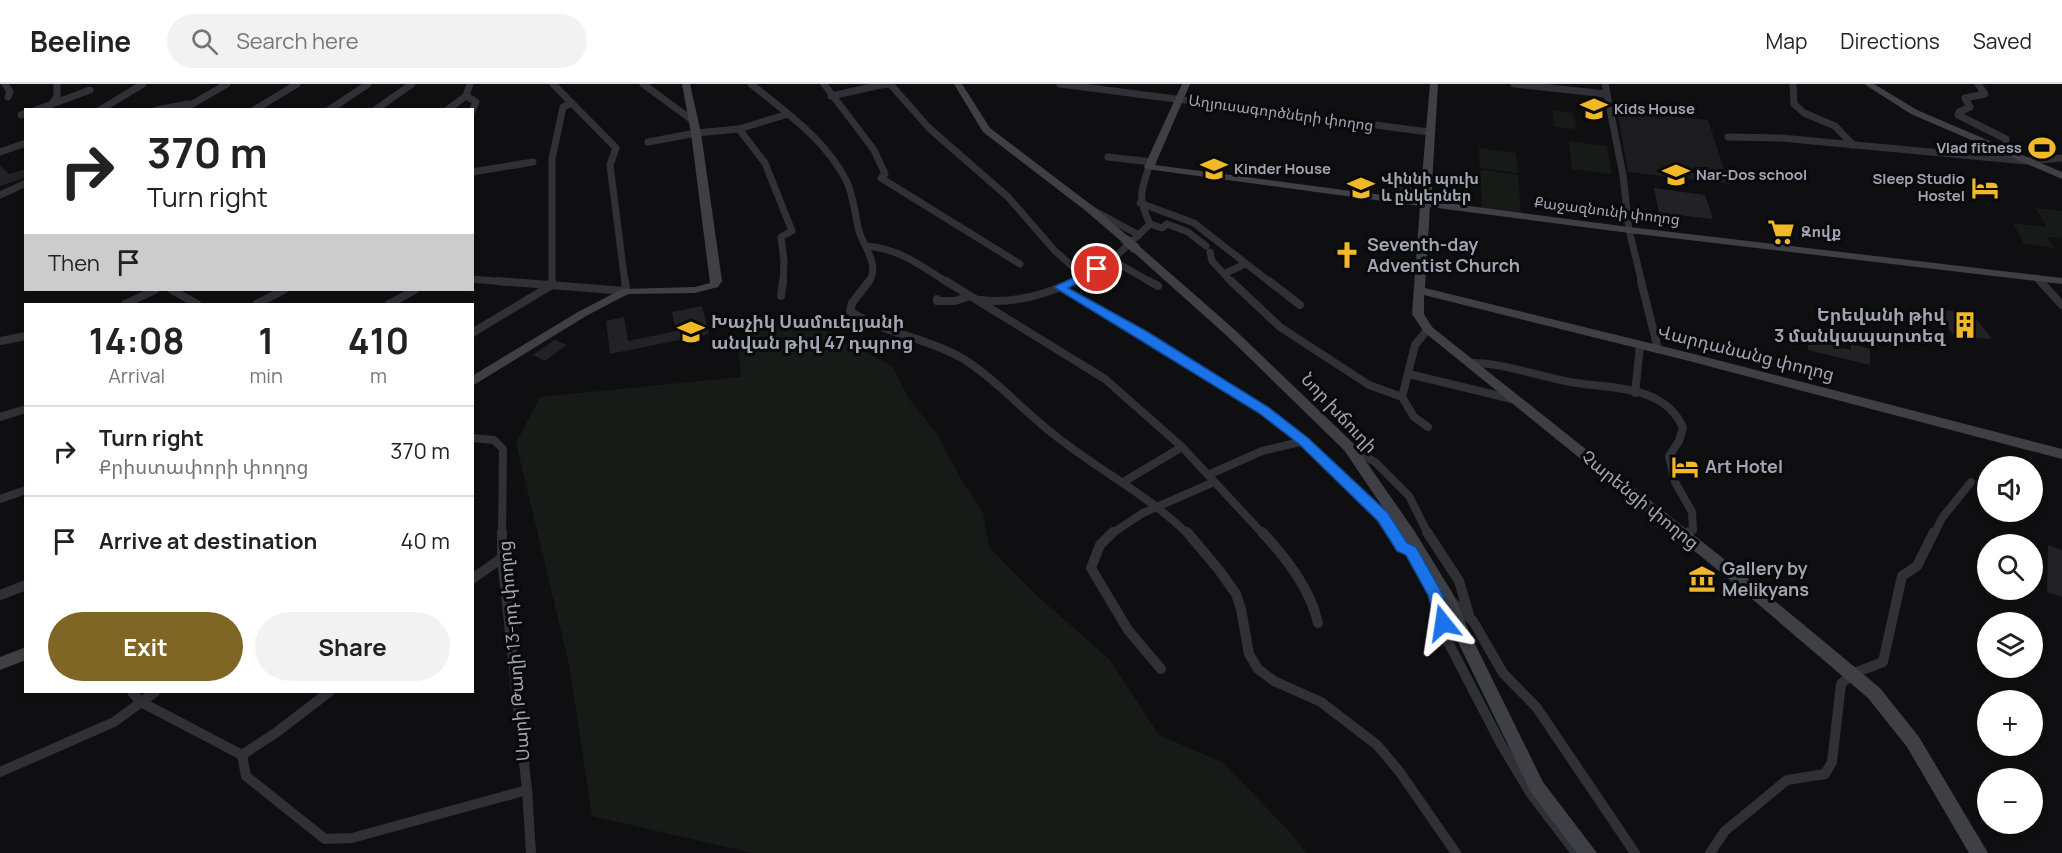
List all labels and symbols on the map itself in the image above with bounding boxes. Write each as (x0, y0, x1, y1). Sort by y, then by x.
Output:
street label: Աղյուսագործների փողոց (1187, 89, 1375, 136)
school or university icon: Kids House (1579, 94, 1609, 124)
place label: Kids House (1614, 98, 1695, 119)
sports icon: Vlad fitness (2027, 133, 2057, 163)
place label: Vlad fitness (1936, 137, 2022, 158)
school or university icon: Kinder House (1199, 154, 1229, 184)
place label: Kinder House (1234, 158, 1331, 179)
school or university icon: Nar-Dos school (1661, 160, 1691, 190)
place label: Nar-Dos school (1696, 164, 1807, 185)
place label: Վիննի պուխ և ընկերներ (1381, 168, 1479, 206)
place label: Sleep Studio Hostel (1872, 168, 1965, 206)
school or university icon: Վիննի պուխ և ընկերներ (1346, 173, 1376, 203)
hotel icon: Sleep Studio Hostel (1970, 173, 2000, 203)
street label: Քաջազնունի փողոց (1533, 191, 1681, 230)
supermarket icon: Զովք (1766, 217, 1796, 247)
place label: Զովք (1801, 221, 1841, 242)
place label: Seventh-day Adventist Church (1367, 232, 1520, 277)
church icon: Seventh-day Adventist Church (1332, 240, 1362, 270)
pin (1071, 243, 1122, 294)
place label: Երեվանի թիվ 3 մանկապարտեզ (1774, 302, 1946, 347)
place label: Խաչիկ Սամուելյանի անվան թիվ 47 դպրոց (711, 309, 913, 354)
building icon: Երեվանի թիվ 3 մանկապարտեզ (1950, 310, 1980, 340)
school or university icon: Խաչիկ Սամուելյանի անվան թիվ 47 դպրոց (676, 317, 706, 347)
street label: Վարդանանց փողոց (1655, 318, 1837, 386)
street label: Նոր խճուղի (1296, 367, 1383, 458)
street label: Չարենցի փողոց (1577, 444, 1704, 554)
hotel icon: Art Hotel (1670, 452, 1700, 482)
place label: Art Hotel (1705, 454, 1783, 478)
street label: Սարի Թաղի 13-րդ փողոց (491, 540, 535, 762)
place label: Gallery by Melikyans (1722, 556, 1809, 601)
museum icon: Gallery by Melikyans (1687, 564, 1717, 594)
position arrow (1411, 591, 1475, 655)

